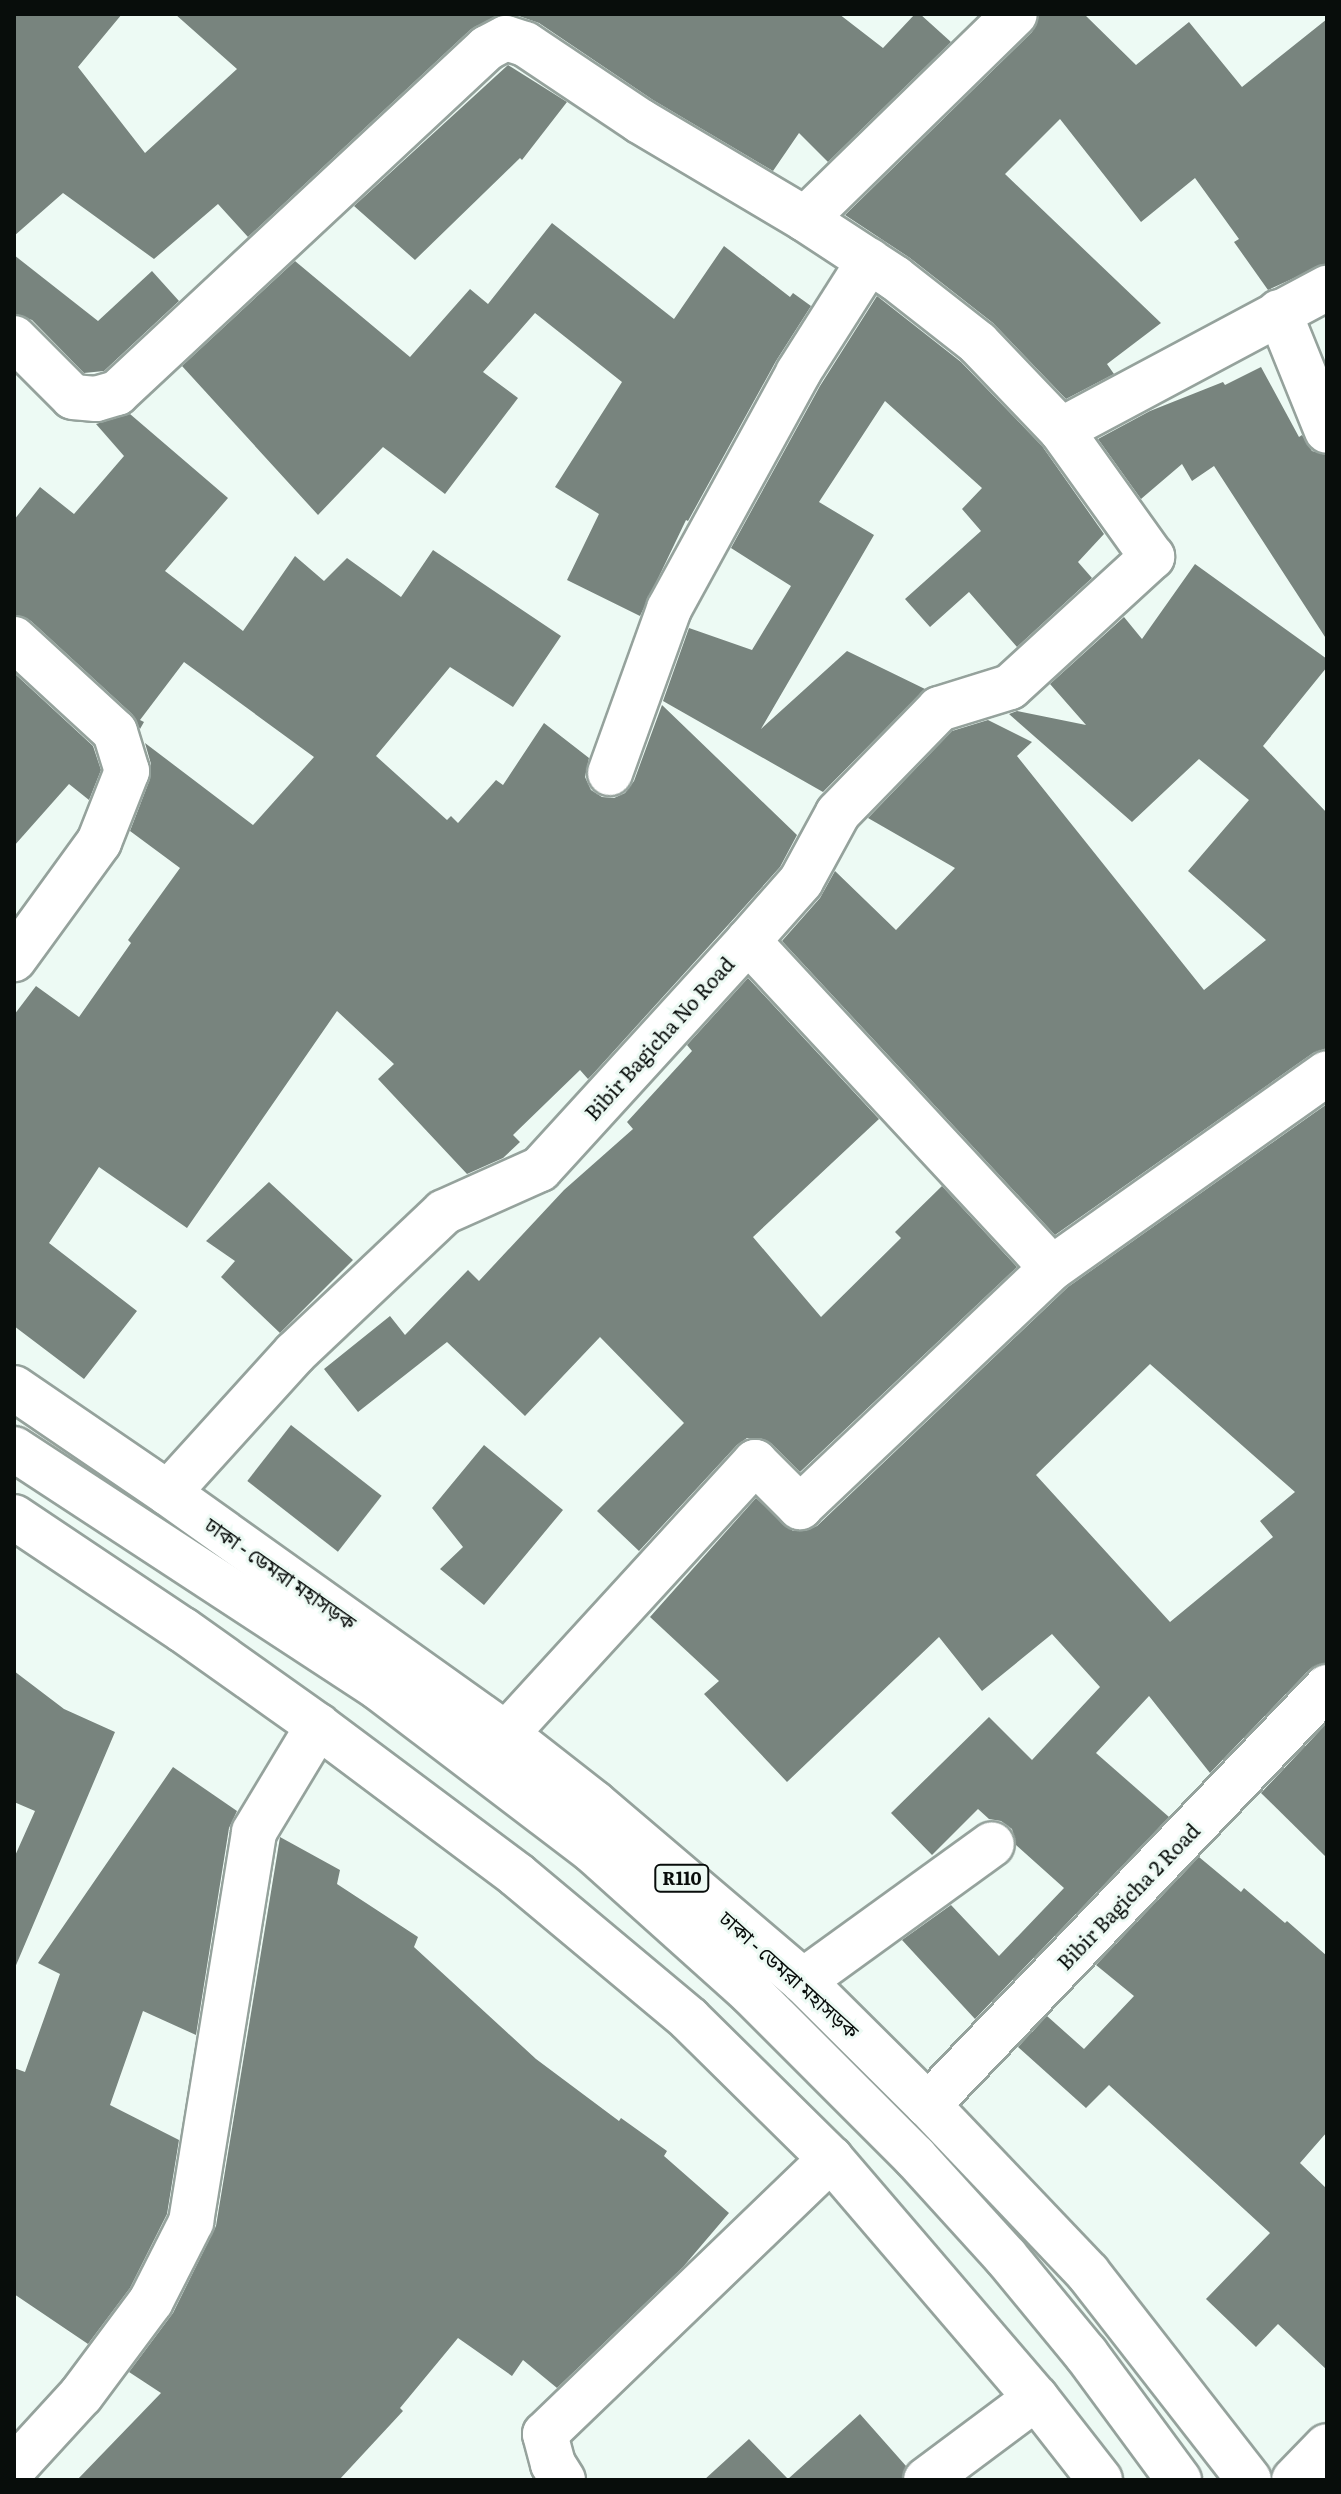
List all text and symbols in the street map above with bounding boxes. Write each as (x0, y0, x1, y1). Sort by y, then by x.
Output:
street label: Bibir Bagicha No Road (579, 951, 739, 1125)
street label: ঢাকা - ডেমরা মহাসড়ক (201, 1512, 361, 1634)
street label: Bibir Bagicha 2 Road (1052, 1818, 1204, 1974)
road number: R110 (654, 1864, 710, 1892)
street label: ঢাকা - ডেমরা মহাসড়ক (716, 1905, 864, 2043)

